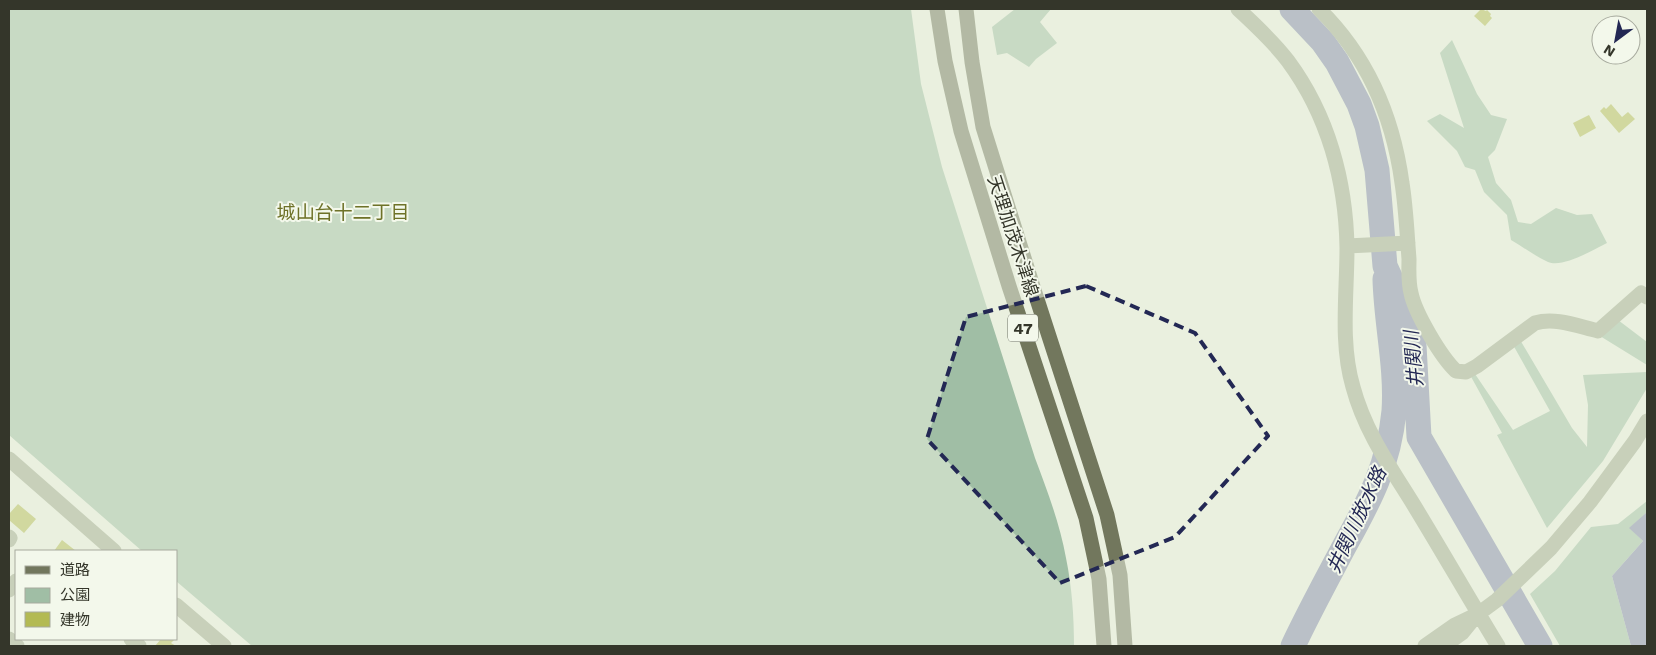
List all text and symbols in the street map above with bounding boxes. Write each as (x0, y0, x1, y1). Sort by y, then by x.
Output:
north arrow (1591, 15, 1641, 65)
text: N (1600, 41, 1618, 61)
street label: 天理加茂木津線 (984, 173, 1043, 299)
district label: 城山台十二丁目 (276, 201, 410, 224)
road number: 47 (1008, 314, 1038, 342)
water label: 井関川 (1399, 328, 1427, 388)
water label: 井関川放水路 (1322, 462, 1392, 577)
legend (15, 550, 178, 640)
text: 道路 (60, 561, 90, 579)
text: 公園 (60, 586, 90, 604)
text: 建物 (60, 611, 90, 629)

